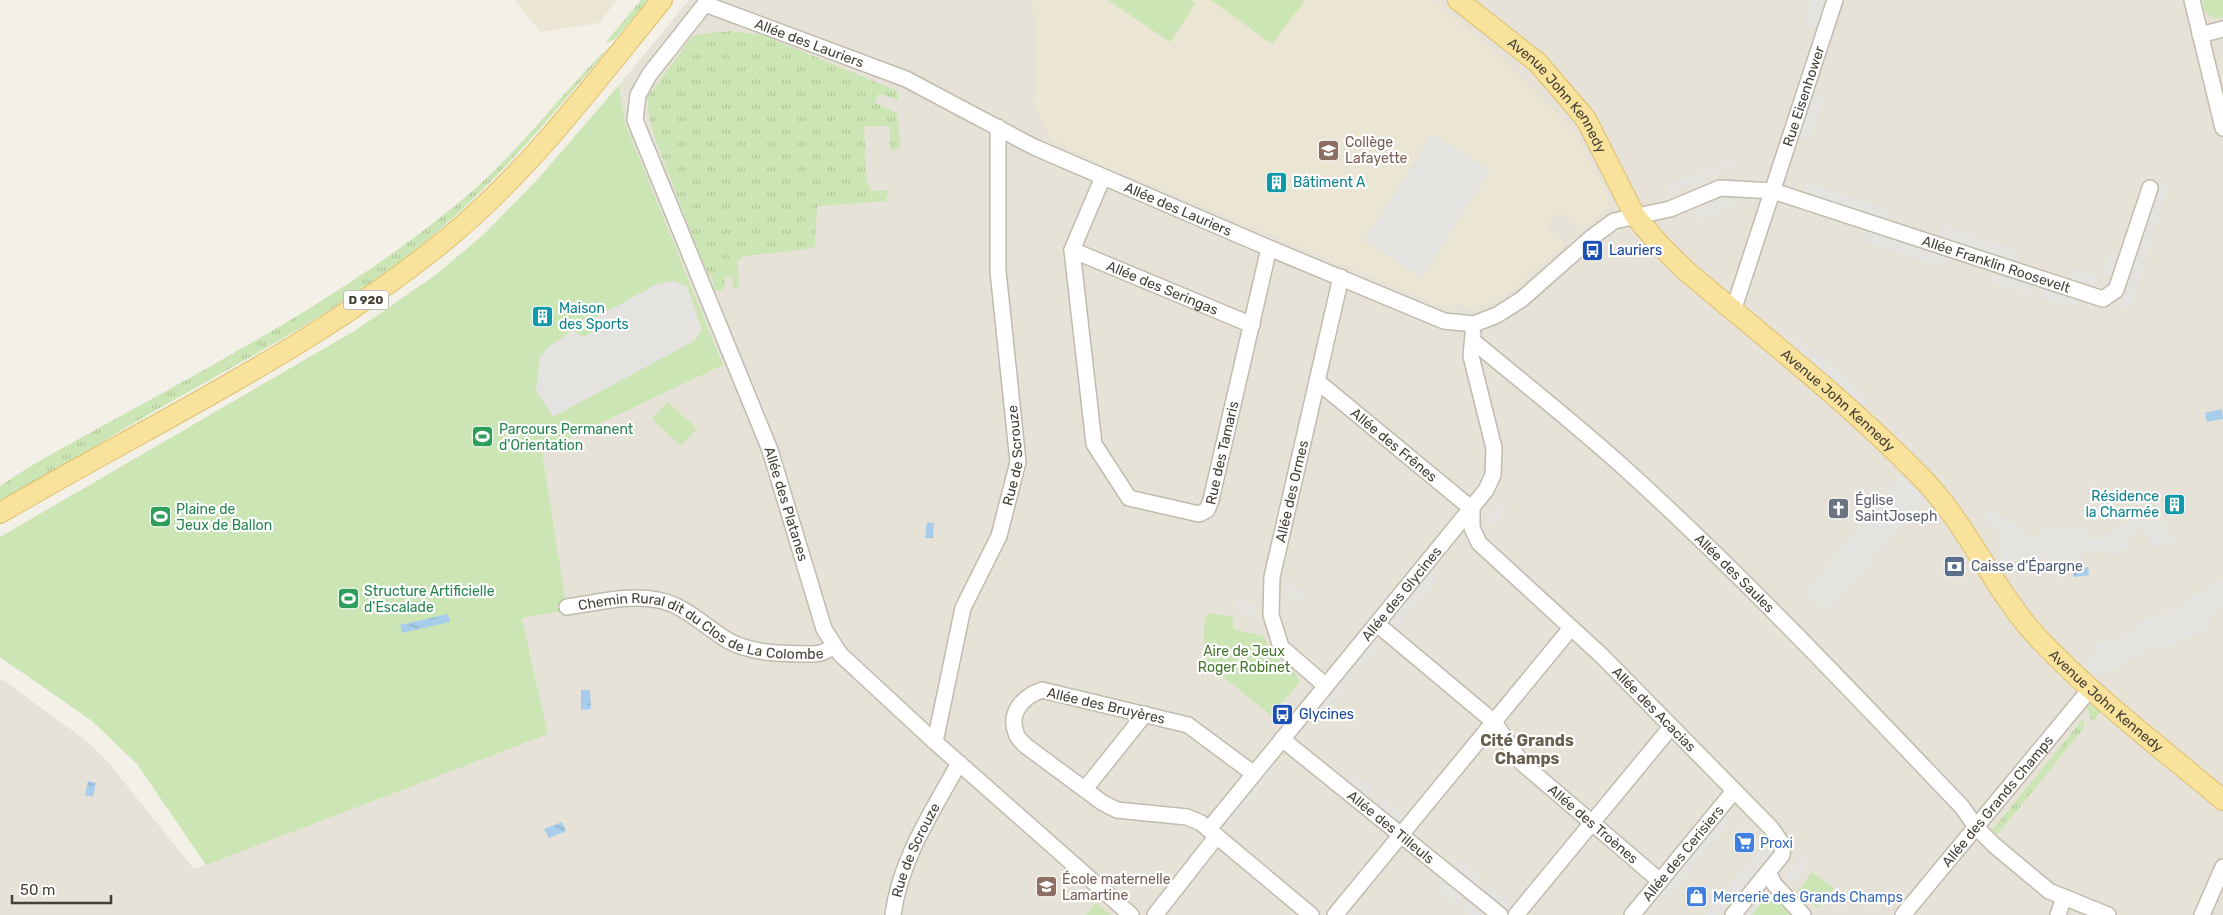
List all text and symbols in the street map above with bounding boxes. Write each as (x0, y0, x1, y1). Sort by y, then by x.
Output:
street label: Allée des Lauriers (752, 15, 866, 71)
street label: Avenue John Kennedy (1504, 34, 1610, 156)
street label: Rue Eisenhower (1779, 43, 1828, 149)
place label: Collège Lafayette (1345, 134, 1408, 167)
school or university icon: Collège Lafayette (1317, 138, 1341, 162)
building icon: Bâtiment A (1265, 170, 1289, 194)
place label: Bâtiment A (1293, 174, 1366, 191)
street label: Allée des Lauriers (1122, 178, 1234, 240)
street label: Allée Franklin Roosevelt (1920, 232, 2073, 296)
bus stop icon: Lauriers (1581, 238, 1605, 262)
place label: Lauriers (1609, 242, 1662, 259)
street label: Allée des Seringas (1104, 257, 1221, 318)
road number: D 920 (344, 290, 388, 310)
place label: Maison des Sports (559, 300, 629, 333)
building icon: Maison des Sports (531, 304, 555, 328)
street label: Avenue John Kennedy (1778, 345, 1899, 455)
street label: Rue des Tamaris (1202, 399, 1242, 506)
street label: Rue de Scrouze (999, 404, 1026, 507)
street label: Allée des Frênes (1348, 404, 1441, 485)
place label: Parcours Permanent d'Orientation (499, 421, 634, 454)
sports icon: Parcours Permanent d'Orientation (471, 425, 495, 449)
street label: Allée des Ormes (1272, 439, 1312, 544)
street label: Allée des Platanes (761, 445, 811, 563)
place label: Résidence la Charmée (2085, 488, 2159, 521)
place label: Église SaintJoseph (1855, 491, 1937, 525)
building icon: Résidence la Charmée (2163, 492, 2187, 516)
church icon: Église SaintJoseph (1827, 496, 1851, 520)
place label: Plaine de Jeux de Ballon (176, 501, 272, 534)
sports icon: Plaine de Jeux de Ballon (148, 505, 172, 529)
street label: Allée des Saules (1691, 530, 1778, 616)
street label: Allée des Glycines (1358, 543, 1445, 644)
bank icon: Caisse d'Épargne (1943, 554, 1967, 578)
place label: Caisse d'Épargne (1971, 557, 2083, 575)
place label: Structure Artificielle d'Escalade (364, 583, 495, 616)
sports icon: Structure Artificielle d'Escalade (336, 587, 360, 611)
street label: Chemin Rural dit du Clos de La Colombe (577, 589, 825, 663)
park label: Aire de Jeux Roger Robinet (1198, 643, 1291, 676)
street label: Avenue John Kennedy (2045, 646, 2167, 756)
street label: Allée des Acacias (1609, 663, 1700, 755)
street label: Allée des Bruyères (1045, 684, 1167, 728)
bus stop icon: Glycines (1271, 702, 1295, 726)
place label: Glycines (1299, 706, 1354, 723)
district label: Cité Grands Champs (1480, 731, 1574, 768)
street label: Allée des Grands Champs (1938, 732, 2057, 870)
street label: Allée des Troènes (1545, 781, 1642, 867)
street label: Allée des Tilleuls (1344, 787, 1438, 867)
street label: Rue de Scrouze (888, 800, 943, 899)
street label: Allée des Cerisiers (1639, 802, 1727, 905)
supermarket icon: Proxi (1732, 831, 1756, 855)
place label: Proxi (1760, 835, 1793, 852)
place label: École maternelle Lamartine (1062, 870, 1171, 904)
scale bar (12, 872, 111, 904)
school or university icon: École maternelle Lamartine (1034, 875, 1058, 899)
text: 50 m (20, 881, 55, 899)
shop icon: Mercerie des Grands Champs (1685, 885, 1709, 909)
place label: Mercerie des Grands Champs (1713, 889, 1903, 906)

